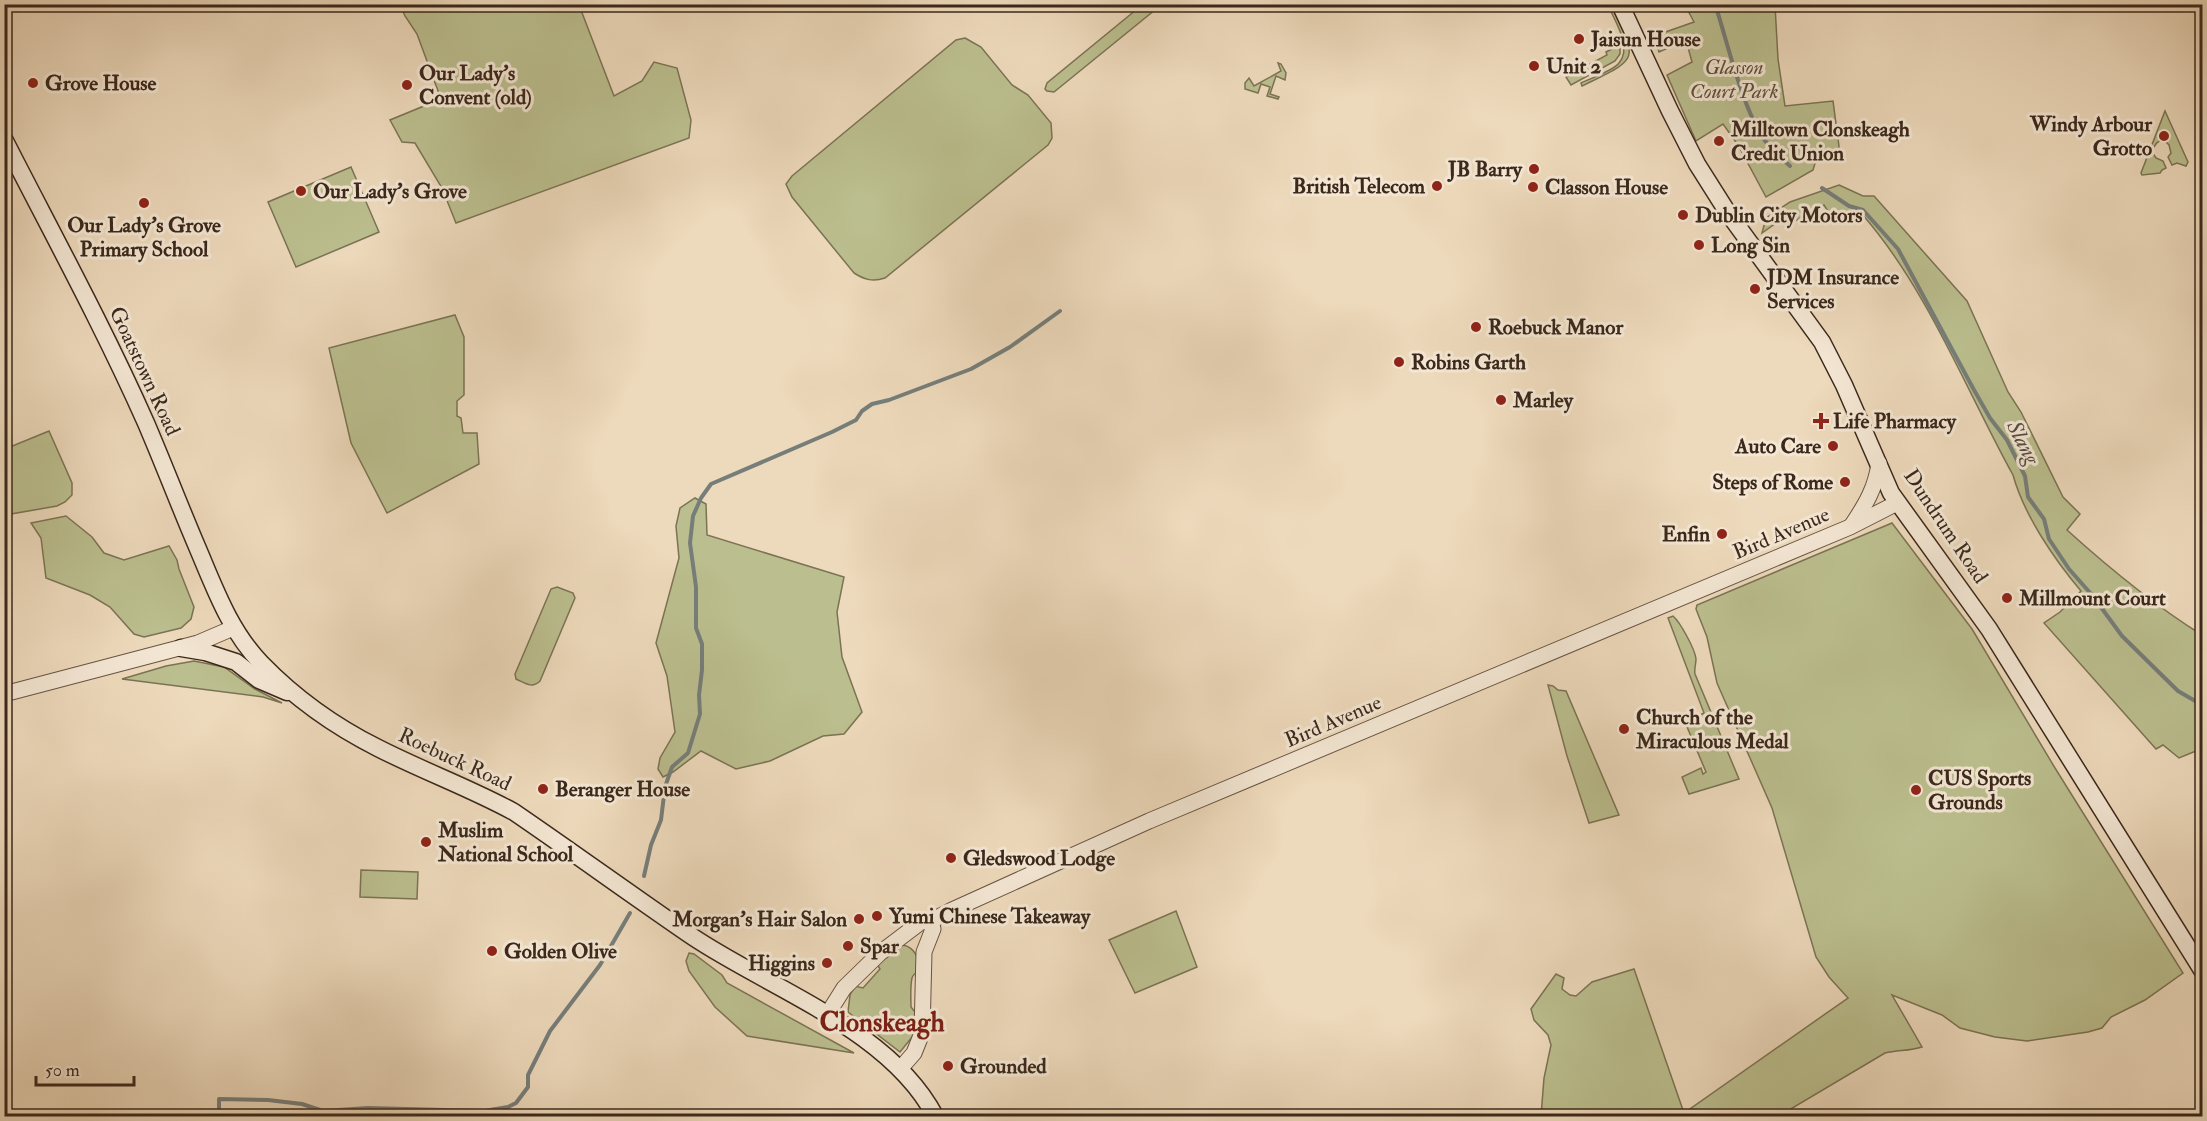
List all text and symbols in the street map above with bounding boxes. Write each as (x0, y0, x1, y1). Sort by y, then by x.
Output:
place label: Jaisun House (1590, 26, 1701, 53)
marker: Jaisun House (1572, 32, 1586, 46)
place label: Unit 2 (1546, 53, 1602, 80)
park label: Glasson Court Park (1690, 54, 1778, 105)
marker: Unit 2 (1527, 59, 1541, 73)
place label: Our Lady's Convent (old) (419, 60, 532, 111)
place label: Grove House (45, 70, 157, 97)
marker: Grove House (26, 76, 40, 90)
marker: Our Lady's Convent (old) (400, 78, 414, 92)
place label: Windy Arbour Grotto (2029, 111, 2153, 162)
place label: Milltown Clonskeagh Credit Union (1730, 116, 1910, 167)
marker: Windy Arbour Grotto (2157, 129, 2171, 143)
marker: Milltown Clonskeagh Credit Union (1712, 134, 1726, 148)
place label: JB Barry (1447, 156, 1523, 183)
marker: JB Barry (1527, 162, 1541, 176)
place label: British Telecom (1293, 173, 1426, 200)
place label: Classon House (1545, 174, 1668, 201)
place label: Our Lady's Grove (313, 178, 467, 205)
marker: British Telecom (1430, 179, 1444, 193)
marker: Classon House (1526, 180, 1540, 194)
marker: Our Lady's Grove (294, 184, 308, 198)
marker: Our Lady's Grove Primary School (137, 196, 151, 210)
place label: Dublin City Motors (1695, 202, 1862, 229)
marker: Dublin City Motors (1676, 208, 1690, 222)
place label: Our Lady's Grove Primary School (67, 212, 221, 263)
place label: Long Sin (1711, 232, 1790, 259)
marker: Long Sin (1692, 238, 1706, 252)
place label: JDM Insurance Services (1766, 264, 1899, 315)
marker: JDM Insurance Services (1748, 282, 1762, 296)
street label: Goatstown Road (103, 302, 186, 441)
place label: Roebuck Manor (1488, 314, 1624, 341)
marker: Roebuck Manor (1469, 320, 1483, 334)
place label: Robins Garth (1411, 349, 1526, 376)
marker: Robins Garth (1392, 355, 1406, 369)
place label: Marley (1512, 387, 1574, 414)
marker: Marley (1494, 393, 1508, 407)
place label: Life Pharmacy (1833, 408, 1957, 435)
marker: Life Pharmacy (1814, 414, 1828, 428)
water label: Slang (2000, 415, 2047, 470)
place label: Auto Care (1734, 433, 1821, 460)
marker: Auto Care (1826, 439, 1840, 453)
street label: Dundrum Road (1897, 464, 1994, 589)
place label: Steps of Rome (1712, 469, 1833, 496)
marker: Steps of Rome (1838, 475, 1852, 489)
street label: Bird Avenue (1729, 501, 1834, 566)
place label: Enfin (1662, 521, 1710, 548)
marker: Enfin (1715, 527, 1729, 541)
place label: Millmount Court (2018, 585, 2166, 612)
marker: Millmount Court (2000, 591, 2014, 605)
street label: Bird Avenue (1281, 689, 1386, 754)
place label: Church of the Miraculous Medal (1635, 704, 1789, 755)
street label: Roebuck Road (394, 722, 516, 798)
marker: Church of the Miraculous Medal (1617, 722, 1631, 736)
place label: CUS Sports Grounds (1928, 765, 2031, 816)
place label: Beranger House (555, 776, 690, 803)
marker: Beranger House (536, 782, 550, 796)
marker: CUS Sports Grounds (1909, 783, 1923, 797)
place label: Muslim National School (437, 817, 574, 868)
marker: Muslim National School (419, 835, 433, 849)
place label: Gledswood Lodge (963, 845, 1115, 872)
marker: Gledswood Lodge (944, 851, 958, 865)
place label: Yumi Chinese Takeaway (888, 903, 1091, 930)
place label: Morgan's Hair Salon (672, 906, 847, 933)
marker: Yumi Chinese Takeaway (870, 909, 884, 923)
marker: Morgan's Hair Salon (852, 912, 866, 926)
place label: Spar (860, 933, 900, 960)
place label: Golden Olive (504, 938, 617, 965)
marker: Spar (841, 939, 855, 953)
marker: Golden Olive (485, 944, 499, 958)
place label: Higgins (748, 950, 815, 977)
marker: Higgins (820, 956, 834, 970)
district label: Clonskeagh (819, 1006, 945, 1040)
scale bar (36, 1049, 134, 1087)
place label: Grounded (960, 1053, 1047, 1080)
text: 50 m (45, 1059, 80, 1082)
marker: Grounded (941, 1059, 955, 1073)

